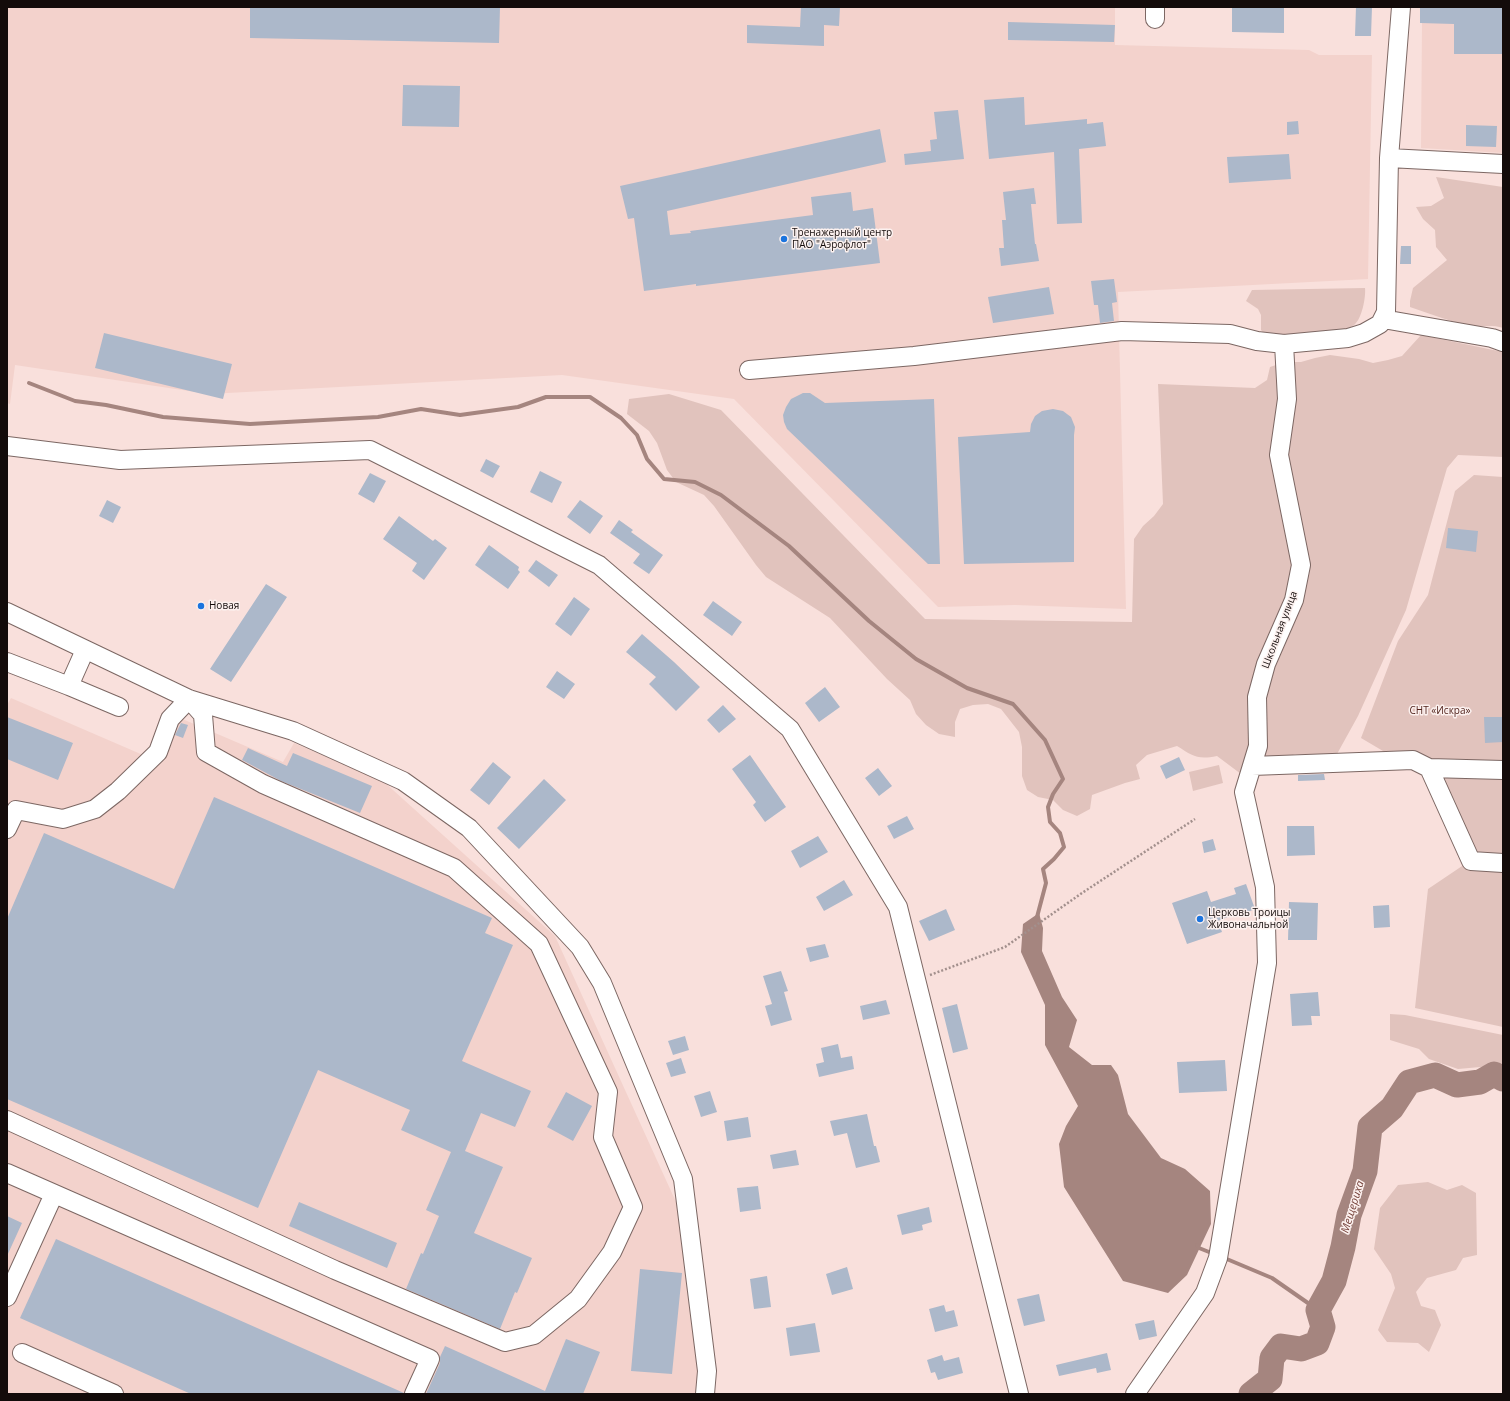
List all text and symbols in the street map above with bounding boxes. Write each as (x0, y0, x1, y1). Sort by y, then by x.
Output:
place label: Тренажерный центр ПАО "Аэрофлот" (792, 227, 892, 250)
marker: Тренажерный центр ПАО "Аэрофлот" (779, 234, 789, 244)
street label: Школьная улица (1260, 590, 1300, 670)
place label: Новая (209, 600, 239, 612)
marker: Новая (196, 601, 206, 611)
park label: СНТ «Искра» (1410, 705, 1470, 717)
place label: Церковь Троицы Живоначальной (1208, 907, 1290, 930)
marker: Церковь Троицы Живоначальной (1195, 914, 1205, 924)
water label: Мещериха (1339, 1179, 1367, 1235)

